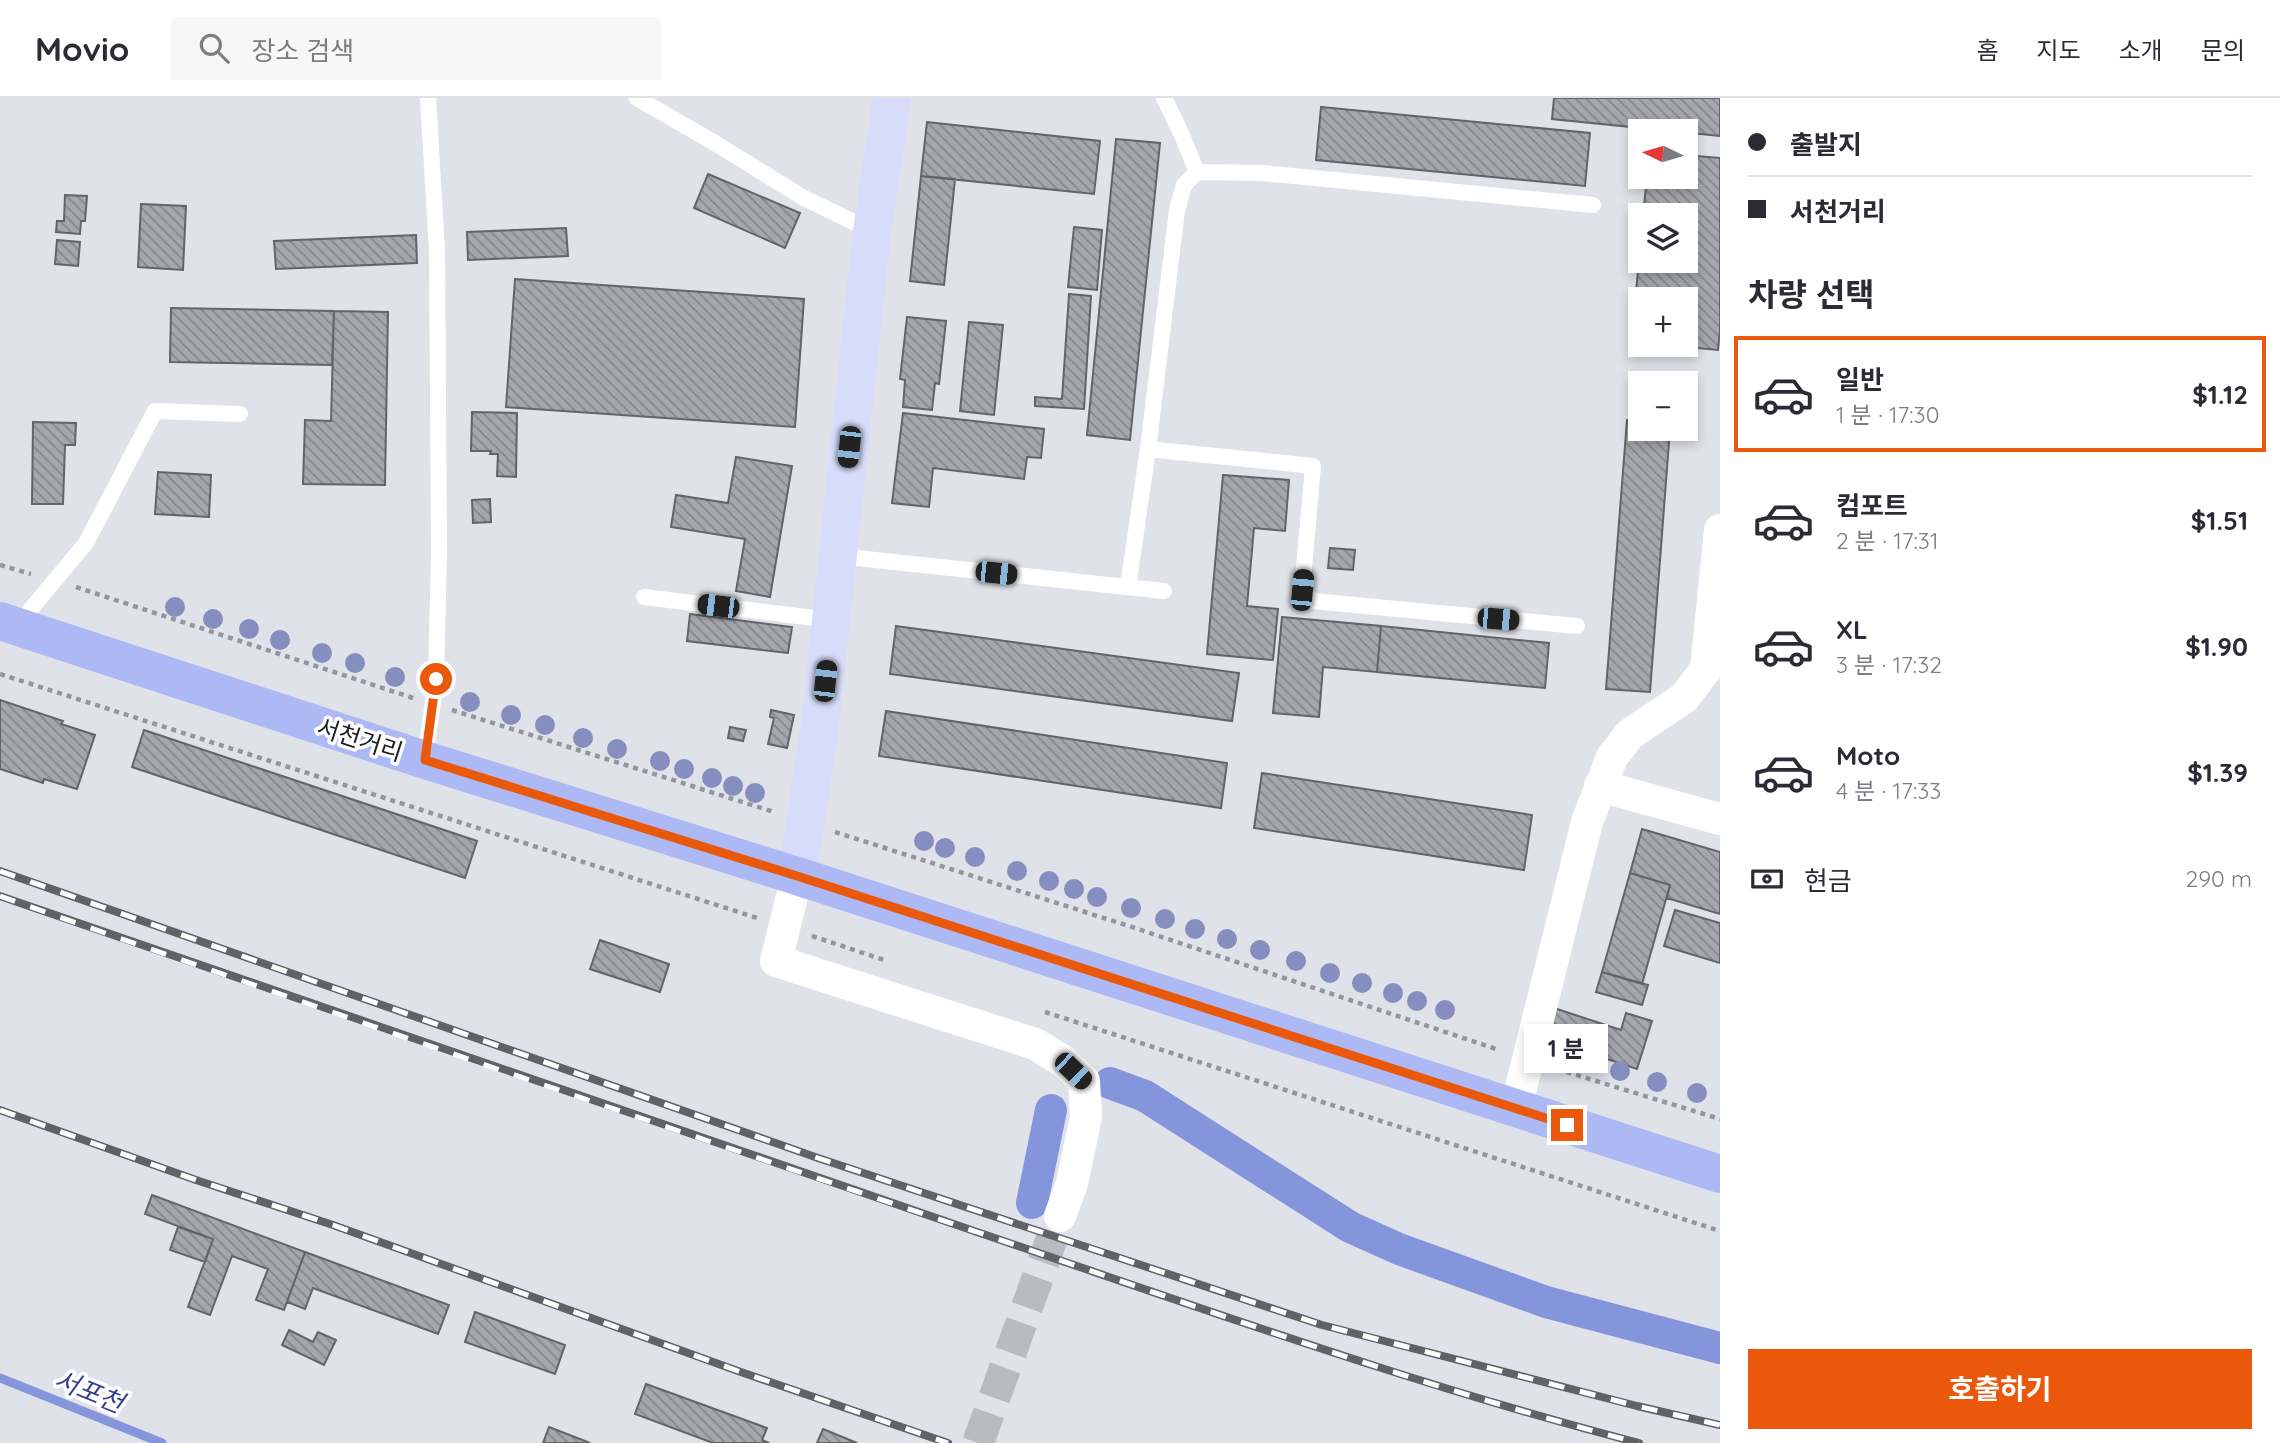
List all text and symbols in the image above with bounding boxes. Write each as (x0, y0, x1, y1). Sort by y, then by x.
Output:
search box (171, 17, 661, 80)
text: Movio (35, 28, 129, 69)
icon: search (195, 29, 233, 67)
text: 장소 검색 (251, 34, 354, 67)
text: 홈 (1976, 35, 1998, 65)
text: 지도 (2036, 35, 2081, 65)
text: 소개 (2119, 35, 2163, 65)
text: 문의 (2201, 35, 2245, 65)
north arrow (1628, 119, 1698, 189)
map controls (1628, 119, 1698, 441)
text: 출발지 (1790, 128, 1862, 161)
text: 서천거리 (1790, 195, 1886, 228)
button: layers (1628, 203, 1698, 273)
text: 차량 선택 (1748, 274, 1875, 314)
button: + (1628, 287, 1698, 357)
icon: car (1752, 363, 1815, 426)
text: 일반 (1836, 363, 1884, 396)
button: − (1628, 371, 1698, 441)
text: $1.12 (2192, 378, 2248, 411)
text: 1 분 · 17:30 (1836, 400, 1939, 429)
car (837, 425, 862, 469)
icon: car (1752, 489, 1815, 552)
text: 컴포트 (1836, 489, 1908, 522)
text: $1.51 (2191, 504, 2248, 537)
text: 2 분 · 17:31 (1836, 526, 1938, 555)
car (975, 560, 1018, 586)
car (1290, 568, 1315, 612)
car (696, 593, 741, 619)
car (1477, 607, 1520, 631)
text: XL (1836, 613, 1868, 646)
icon: car (1752, 615, 1815, 678)
text: $1.90 (2185, 630, 2248, 663)
text: 3 분 · 17:32 (1836, 650, 1942, 679)
car (813, 659, 838, 703)
route start (420, 663, 452, 695)
street label: 서천거리 (313, 711, 407, 767)
text: Moto (1836, 739, 1900, 772)
icon: car (1752, 741, 1815, 804)
text: $1.39 (2187, 756, 2248, 789)
text: 4 분 · 17:33 (1836, 776, 1941, 805)
icon: cash (1748, 860, 1786, 898)
text: 현금 (1804, 864, 1852, 897)
text: 290 m (2185, 864, 2252, 893)
callout: 1 분 (1525, 1024, 1609, 1072)
text: 1 분 (1548, 1034, 1584, 1063)
car (1051, 1049, 1096, 1093)
route end (1551, 1109, 1583, 1141)
button: 호출하기 (1748, 1349, 2252, 1429)
water label: 서포천 (50, 1362, 131, 1421)

